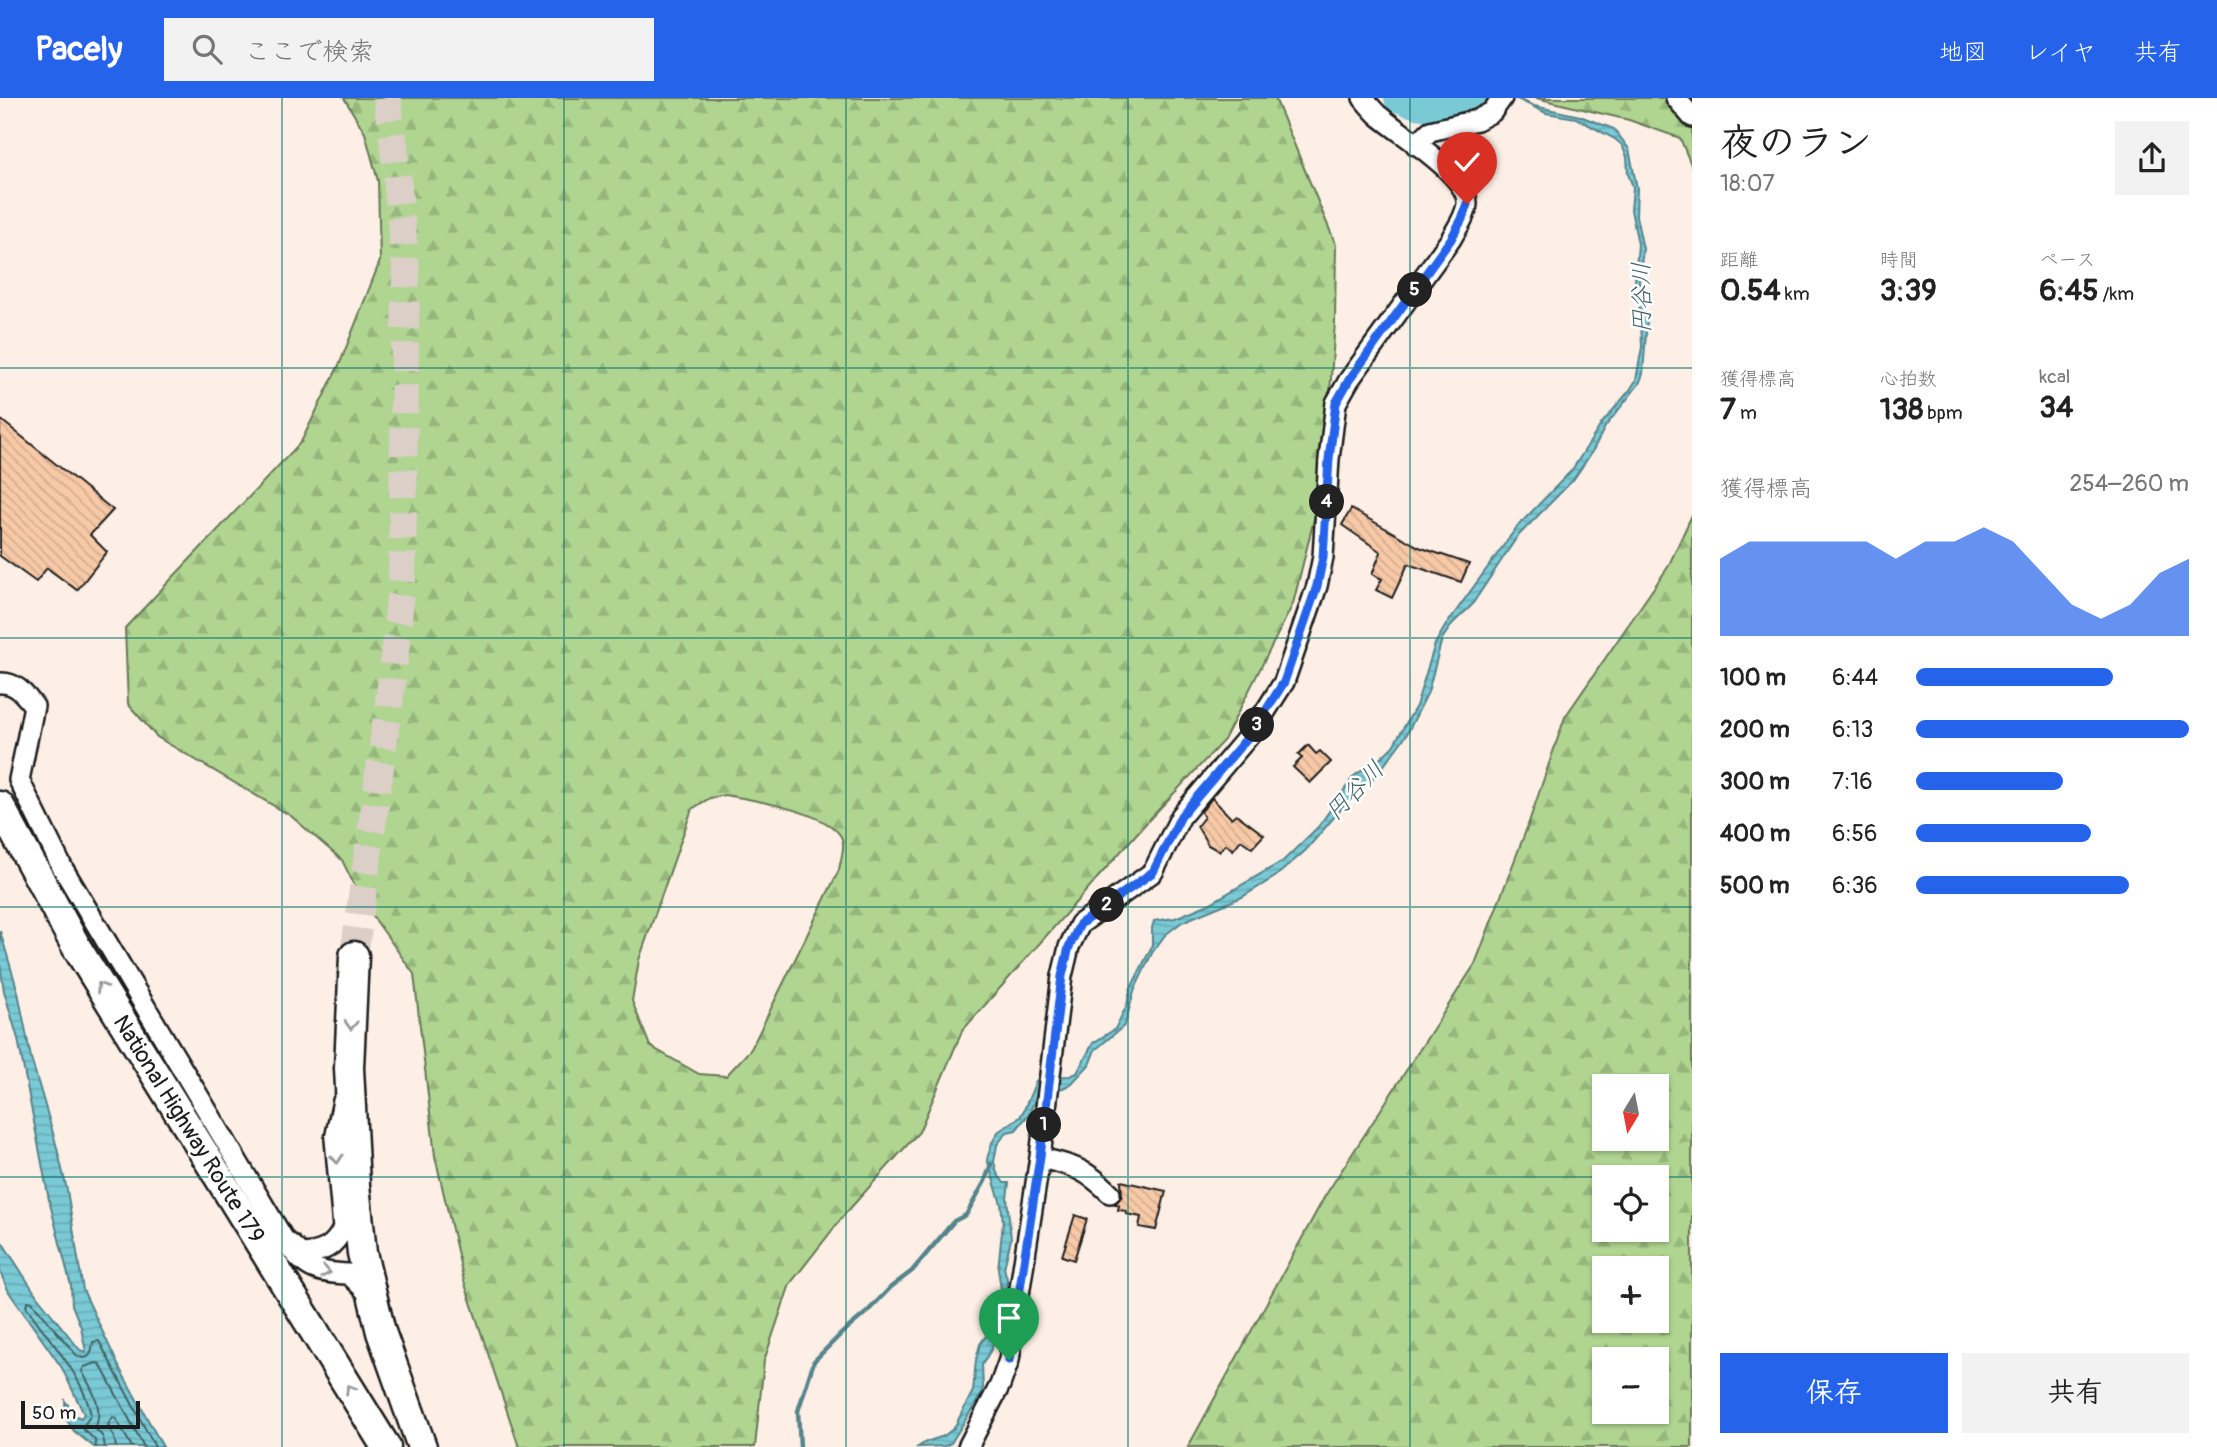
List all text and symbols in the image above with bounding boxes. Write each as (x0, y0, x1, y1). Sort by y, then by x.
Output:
search box (164, 18, 654, 81)
text: Pacely (35, 29, 122, 70)
icon: search (188, 30, 226, 68)
text: ここで検索 (244, 36, 374, 68)
text: 地図 (1939, 38, 1987, 67)
text: レイヤ (2025, 38, 2096, 67)
text: 共有 (2134, 38, 2182, 67)
text: 夜のラン (1720, 119, 1872, 167)
button: share (2115, 121, 2189, 195)
pin (1437, 132, 1497, 204)
icon: check (1448, 143, 1486, 181)
text: 18:07 (1720, 169, 1775, 198)
text: 距離 (1720, 248, 1758, 272)
text: 時間 (1880, 248, 1918, 272)
text: ペース (2039, 248, 2095, 272)
water label: 円谷川 (1627, 262, 1657, 334)
pin: 5 (1398, 272, 1432, 308)
text: 0.54 (1720, 272, 1781, 309)
text: 3:39 (1880, 272, 1937, 309)
text: 6:45 (2039, 272, 2098, 309)
text: 5 (1409, 277, 1420, 301)
text: km (1781, 282, 1810, 306)
text: /km (2098, 282, 2134, 306)
text: kcal (2039, 365, 2070, 389)
text: 獲得標高 (1720, 367, 1796, 391)
text: 心拍数 (1880, 367, 1937, 391)
text: 34 (2039, 389, 2073, 426)
text: 7 (1720, 391, 1736, 428)
text: 138 (1880, 391, 1923, 428)
text: m (1736, 401, 1757, 425)
text: bpm (1923, 401, 1963, 425)
text: 254–260 m (2069, 469, 2189, 498)
text: 獲得標高 (1720, 474, 1812, 503)
pin: 4 (1310, 484, 1344, 520)
text: 4 (1321, 489, 1332, 513)
text: 100 m (1720, 663, 1786, 692)
text: 6:44 (1832, 663, 1878, 692)
pin: 3 (1240, 708, 1274, 742)
text: 3 (1251, 712, 1262, 736)
text: 200 m (1720, 715, 1790, 744)
text: 6:13 (1832, 715, 1873, 744)
water label: 円谷川 (1320, 755, 1390, 827)
text: 300 m (1720, 767, 1790, 796)
text: 7:16 (1832, 767, 1873, 796)
text: 400 m (1720, 819, 1790, 848)
text: 6:56 (1832, 819, 1877, 848)
text: 500 m (1720, 871, 1789, 900)
text: 6:36 (1832, 871, 1878, 900)
pin: 2 (1090, 888, 1124, 922)
text: 2 (1101, 892, 1112, 916)
one-way arrow (96, 982, 109, 995)
street label: National Highway Route 179 (107, 1010, 271, 1248)
one-way arrow (344, 1019, 359, 1030)
north arrow (1592, 1074, 1670, 1152)
map controls (1592, 1074, 1669, 1424)
pin: 1 (1026, 1108, 1062, 1142)
text: 1 (1040, 1112, 1047, 1136)
one-way arrow (329, 1154, 344, 1165)
button: locate (1592, 1165, 1669, 1242)
button: + (1592, 1256, 1669, 1333)
one-way arrow (320, 1263, 332, 1278)
pin (979, 1288, 1039, 1360)
icon: arrive (990, 1299, 1028, 1337)
button: − (1592, 1347, 1669, 1424)
button: 保存 (1720, 1353, 1948, 1433)
button: 共有 (1962, 1353, 2189, 1433)
one-way arrow (345, 1384, 358, 1397)
scale bar (21, 1398, 140, 1430)
text: 50 m (32, 1401, 76, 1425)

